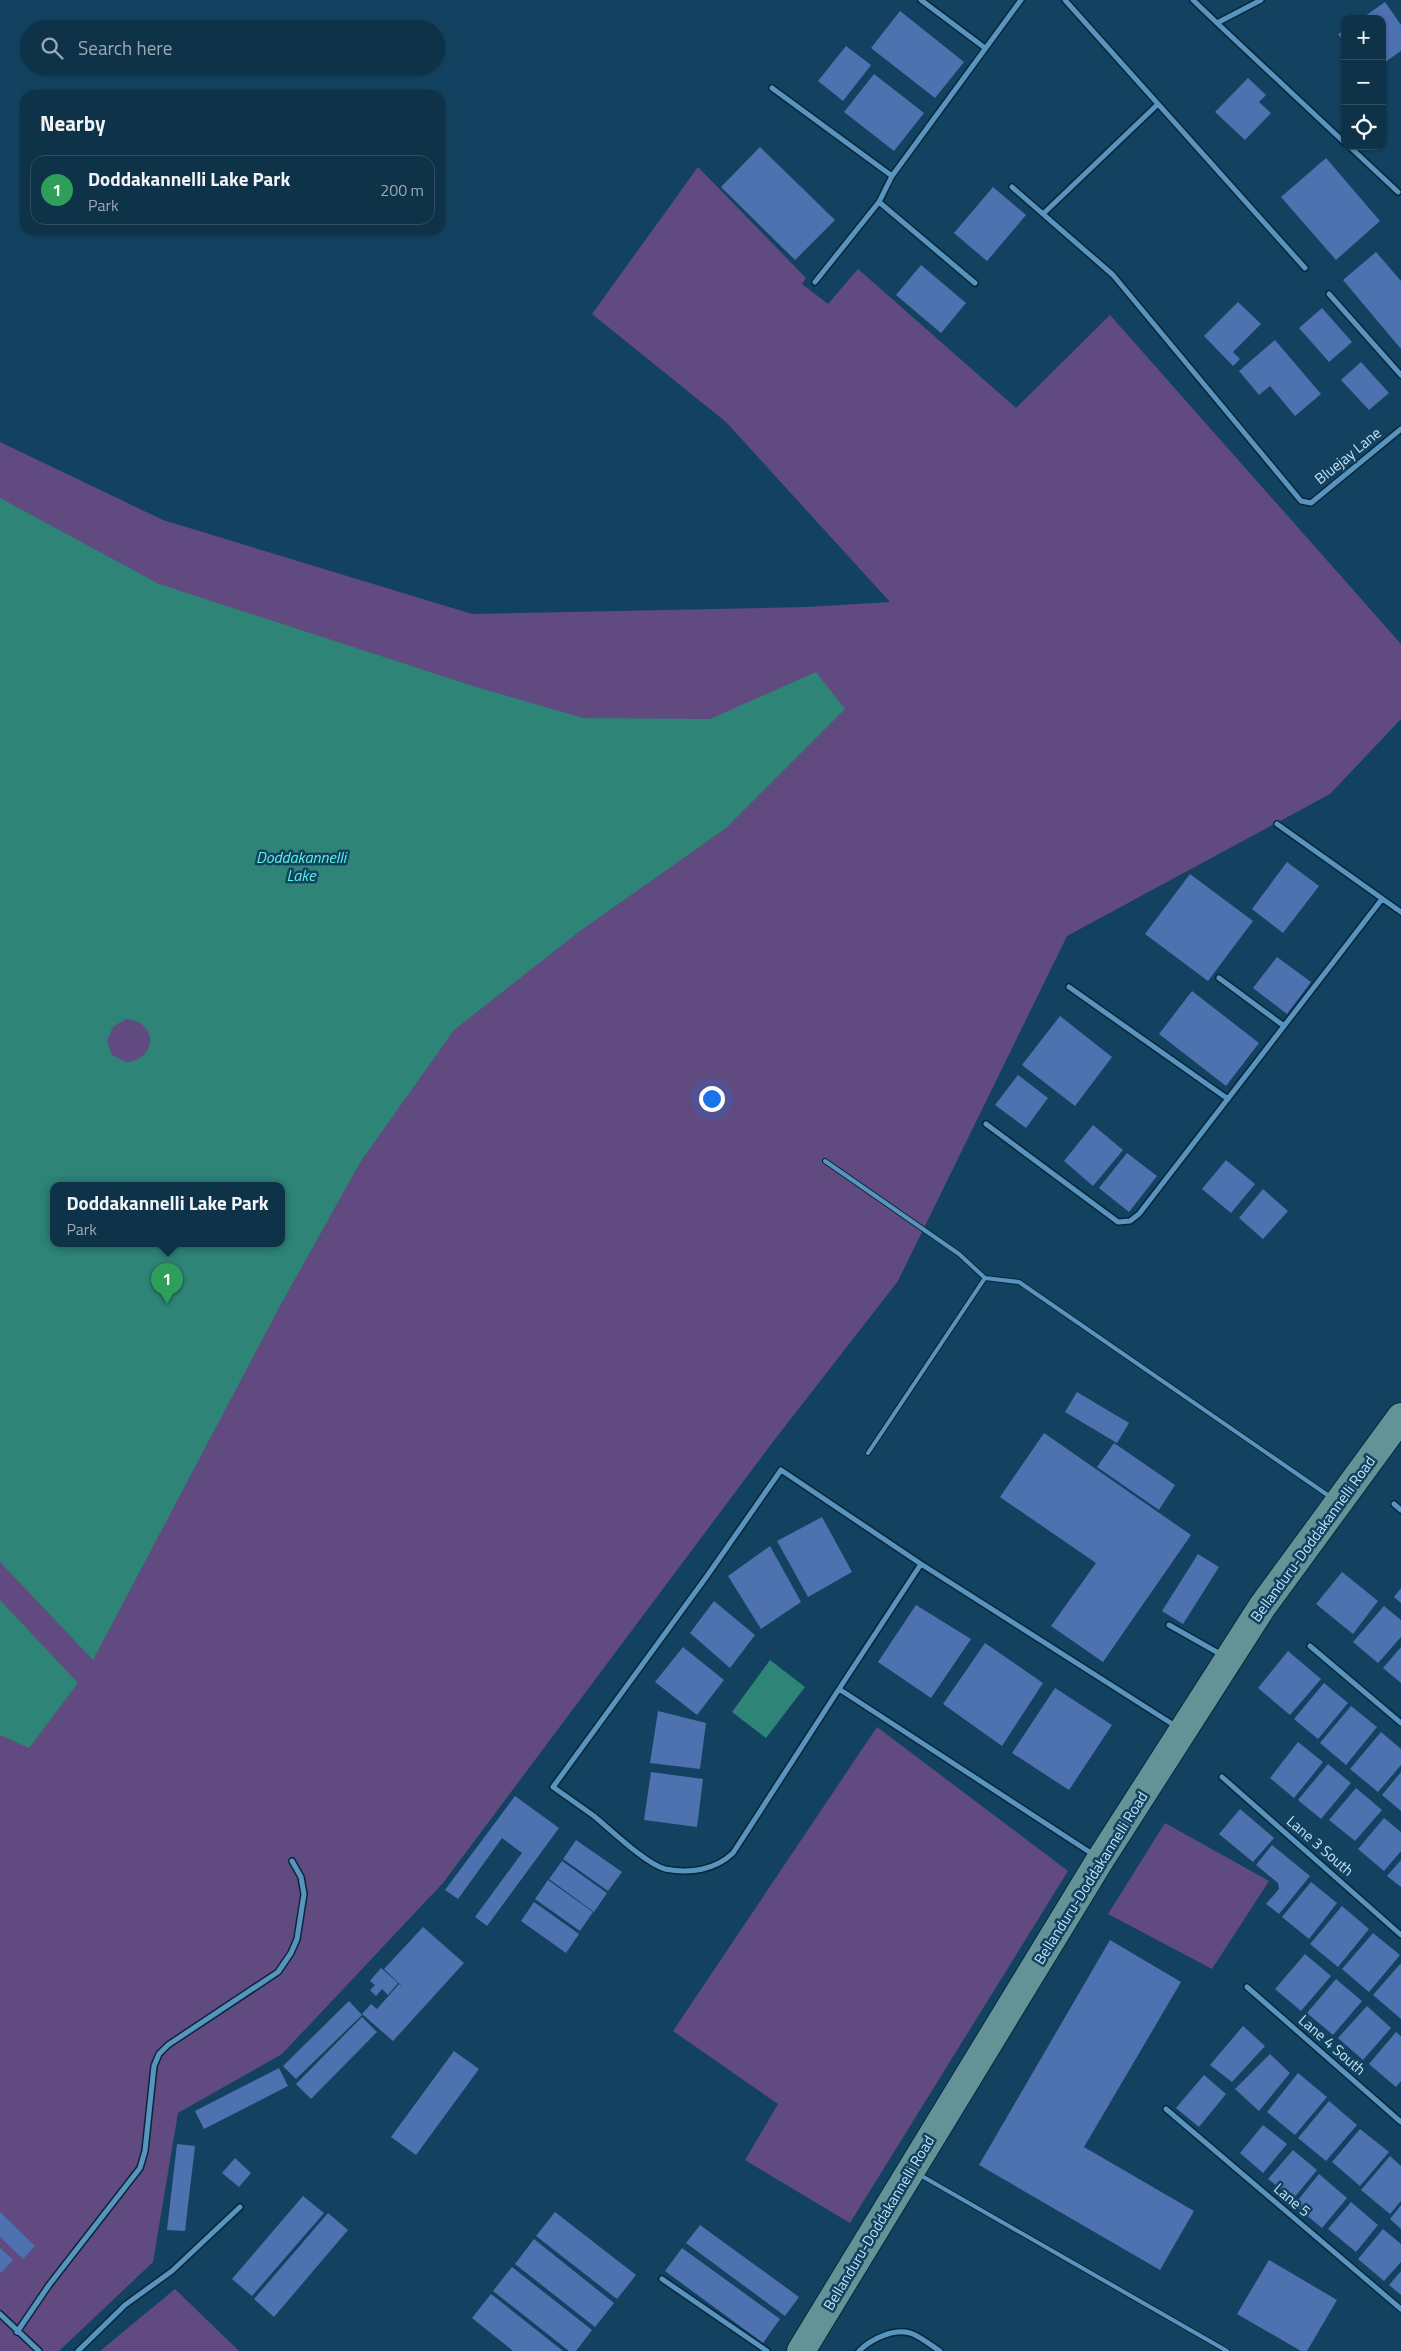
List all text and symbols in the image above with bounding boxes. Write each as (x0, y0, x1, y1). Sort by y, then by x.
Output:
map controls (1341, 15, 1386, 150)
button: + (1341, 15, 1386, 60)
search box (20, 20, 445, 75)
text: Search here (78, 33, 172, 62)
icon: search (38, 34, 66, 62)
button: − (1341, 60, 1386, 105)
button: locate (1341, 105, 1386, 150)
text: Nearby (40, 107, 105, 139)
text: Doddakannelli Lake Park (88, 164, 290, 193)
text: 1 (53, 178, 61, 202)
text: 200 m (380, 178, 424, 202)
text: Park (88, 193, 119, 217)
street label: Bluejay Lane (1309, 422, 1386, 490)
water label: Doddakannelli Lake (256, 845, 348, 887)
your location (699, 1086, 725, 1112)
popup (50, 1182, 285, 1247)
text: Doddakannelli Lake Park (66, 1188, 269, 1217)
text: Park (66, 1217, 97, 1241)
pin: 1 (151, 1263, 183, 1304)
street label: Bellanduru-Doddakannelli Road (1244, 1451, 1381, 1626)
street label: Bellanduru-Doddakannelli Road (1028, 1787, 1153, 1969)
street label: Lane 3 South (1282, 1810, 1359, 1881)
street label: Lane 4 South (1294, 2009, 1371, 2080)
street label: Bellanduru-Doddakannelli Road (817, 2131, 940, 2314)
street label: Lane 5 (1269, 2177, 1316, 2222)

